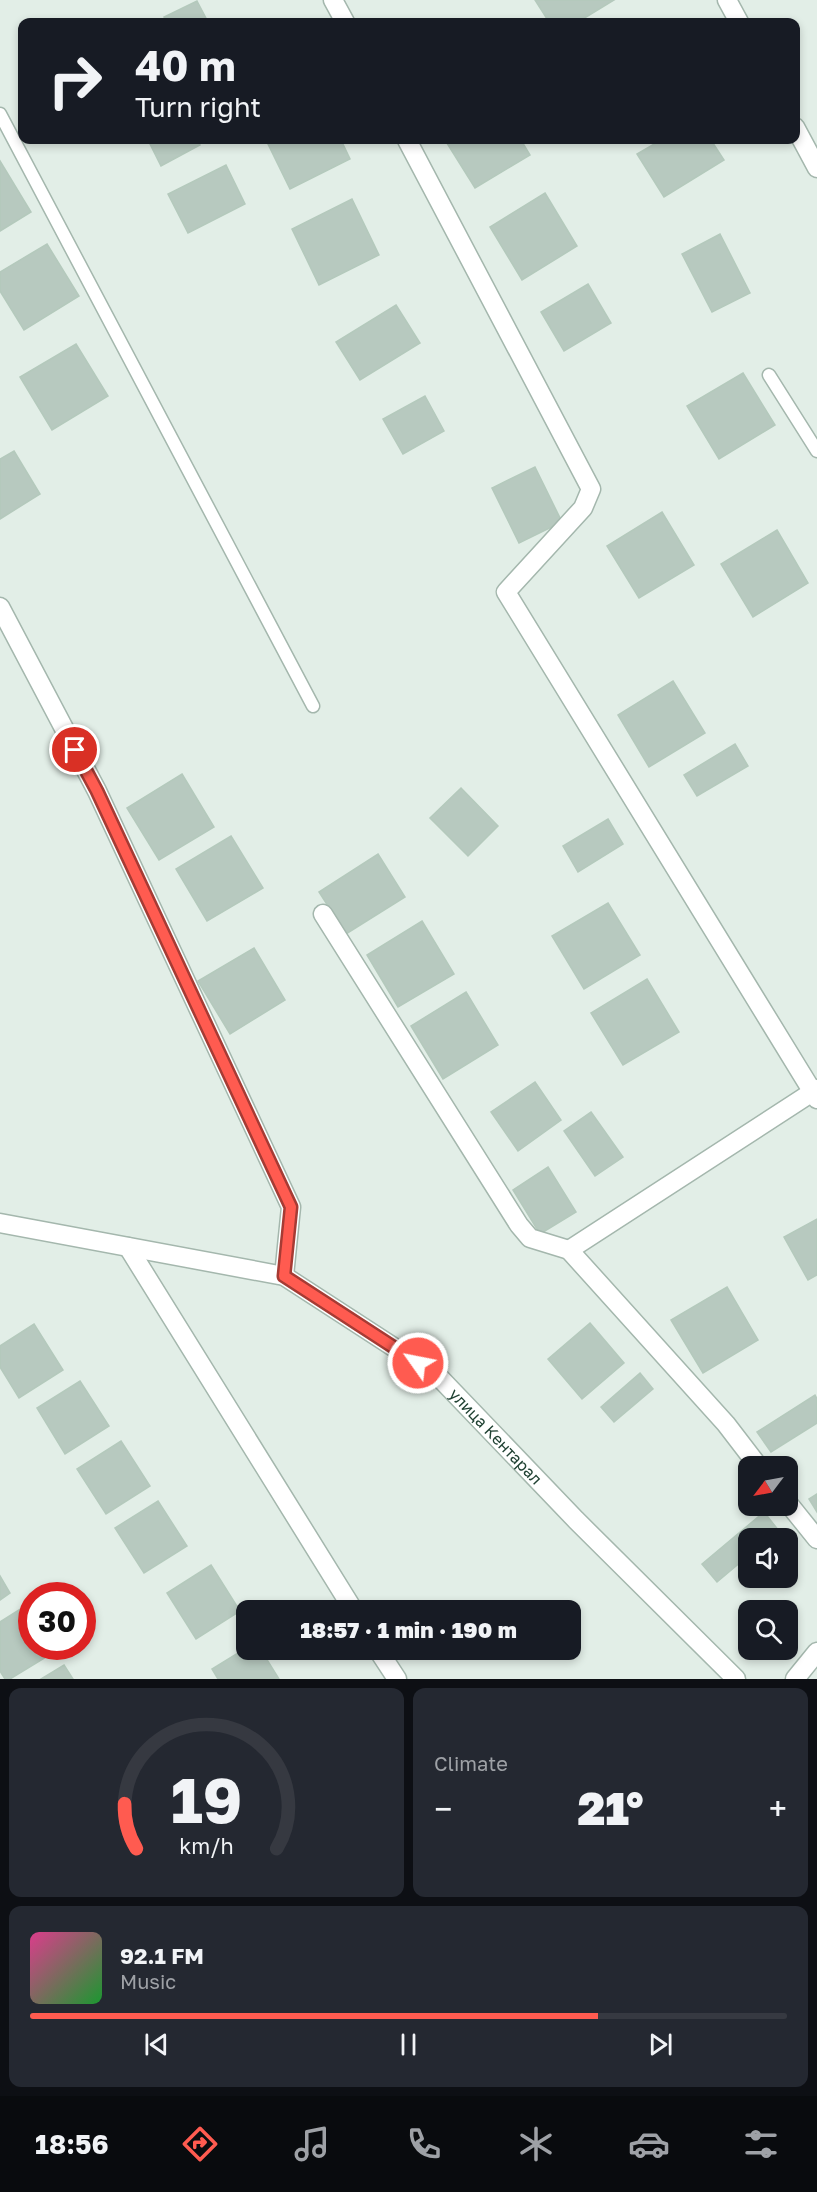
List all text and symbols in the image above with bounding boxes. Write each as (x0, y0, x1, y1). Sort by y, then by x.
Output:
text: 40 m (135, 40, 236, 90)
icon: right (36, 42, 114, 120)
text: Turn right (135, 91, 261, 123)
pin (49, 724, 100, 775)
icon: arrive (58, 733, 91, 766)
position arrow (386, 1331, 450, 1395)
street label: улица Кентарал (445, 1384, 546, 1489)
north arrow (738, 1456, 798, 1516)
map controls (738, 1456, 798, 1660)
button: sound (738, 1528, 798, 1588)
speed limit sign: 30 (18, 1582, 96, 1660)
button: search (738, 1600, 798, 1660)
text: 18:57 · 1 min · 190 m (300, 1616, 517, 1643)
text: Climate (434, 1751, 508, 1775)
text: 19 (171, 1762, 242, 1837)
text: 21° (577, 1781, 644, 1835)
text: − (434, 1789, 452, 1828)
text: + (769, 1789, 787, 1828)
text: km/h (179, 1834, 234, 1860)
text: 92.1 FM (120, 1942, 204, 1969)
text: Music (120, 1969, 176, 1993)
icon: previous (140, 2028, 173, 2061)
icon: pause (392, 2028, 425, 2061)
icon: next (644, 2028, 677, 2061)
icon: directions (179, 2123, 221, 2165)
icon: music (291, 2123, 333, 2165)
icon: phone (403, 2123, 445, 2165)
icon: climate (515, 2123, 557, 2165)
icon: car (628, 2123, 670, 2165)
icon: filters (740, 2123, 782, 2165)
text: 18:56 (35, 2128, 109, 2160)

